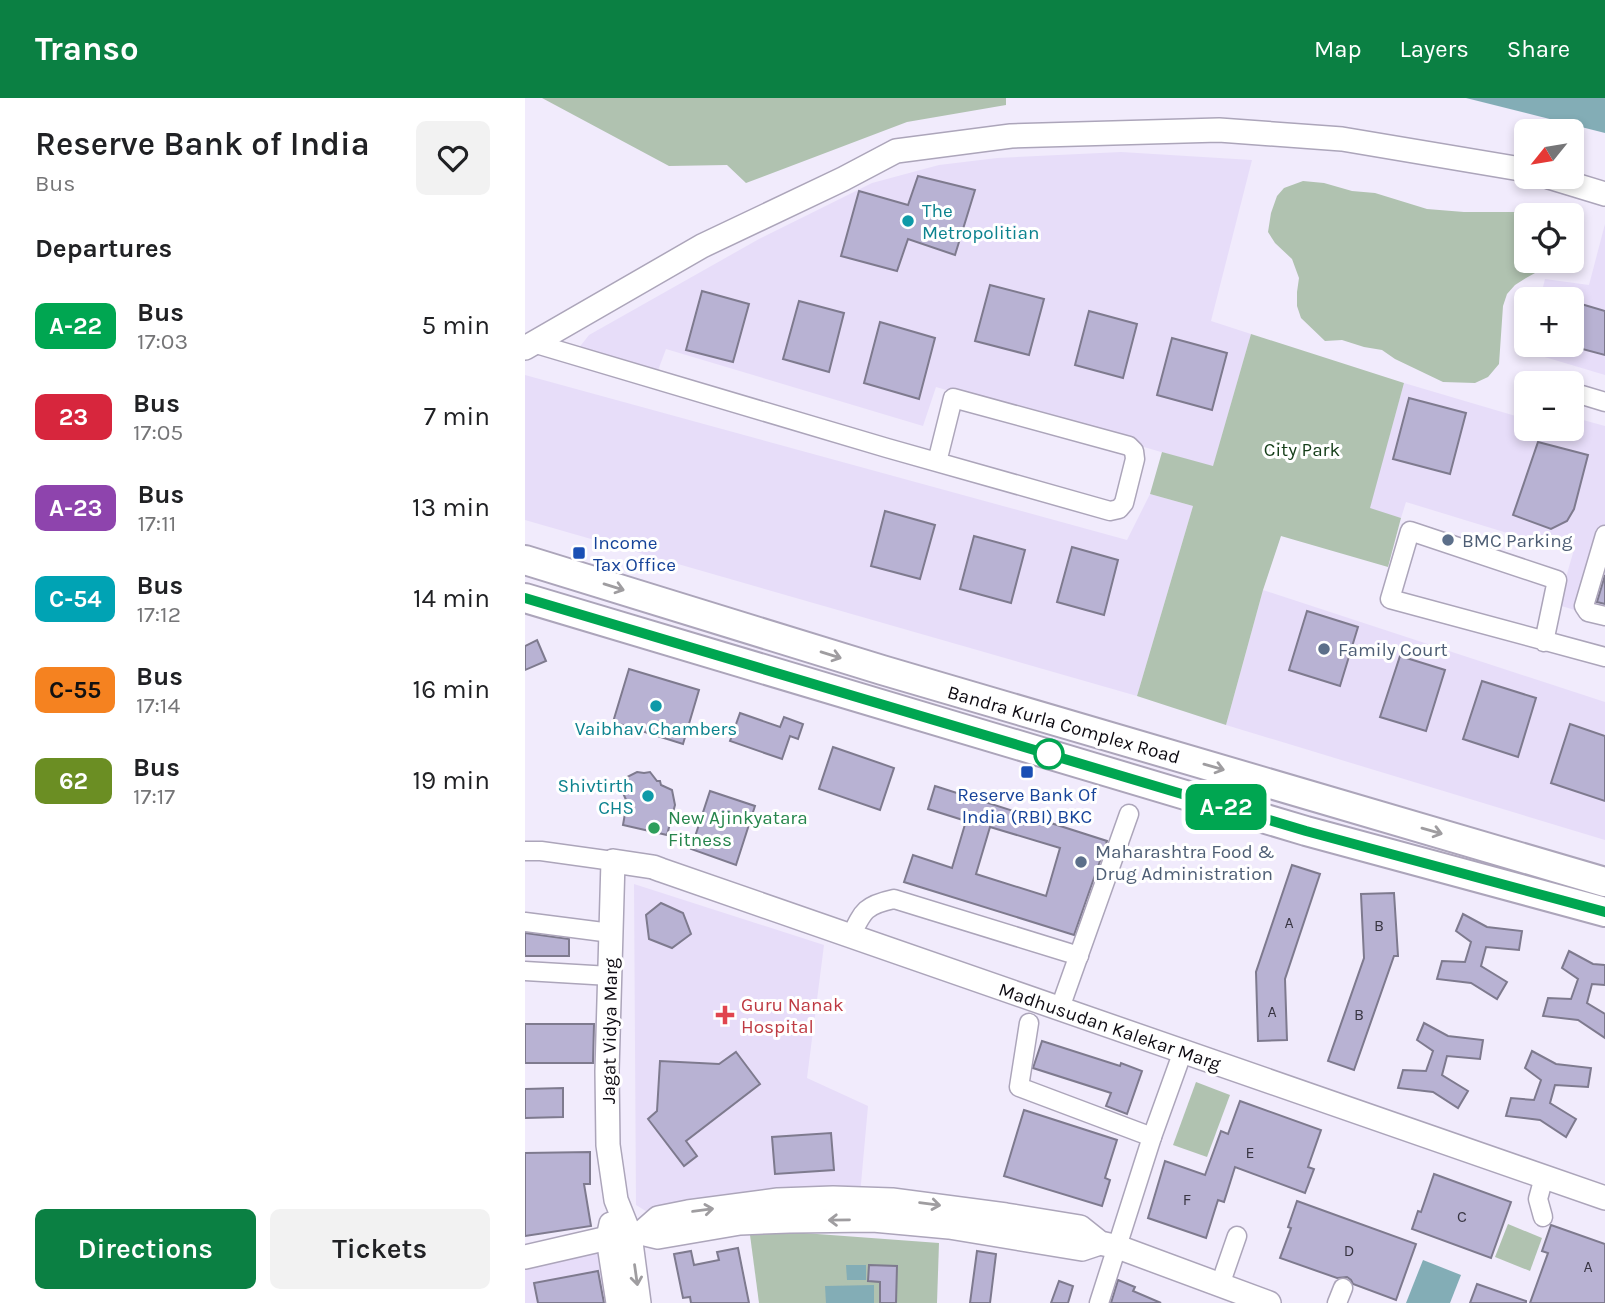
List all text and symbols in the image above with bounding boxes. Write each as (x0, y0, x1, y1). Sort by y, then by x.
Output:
text: Transo (35, 30, 139, 68)
text: Map (1314, 35, 1362, 63)
text: Layers (1400, 35, 1469, 63)
text: Share (1507, 35, 1570, 63)
north arrow (1514, 119, 1584, 189)
map controls (1514, 119, 1584, 441)
button: heart (416, 121, 490, 195)
text: Reserve Bank of India (35, 125, 370, 163)
text: Bus (35, 170, 75, 197)
place label: The Metropolitian (922, 200, 1039, 244)
button: locate (1514, 203, 1584, 273)
marker: The Metropolitian (900, 213, 916, 229)
text: Departures (35, 233, 172, 264)
button: + (1514, 287, 1584, 357)
text: Bus (137, 297, 184, 328)
text: 5 min (421, 310, 490, 341)
text: A-22 (49, 312, 102, 340)
text: 17:03 (137, 328, 188, 355)
button: − (1514, 371, 1584, 441)
text: Bus (133, 388, 180, 419)
text: 7 min (424, 401, 490, 432)
text: 23 (59, 403, 88, 431)
text: 17:05 (133, 419, 183, 446)
park label: City Park (1264, 439, 1340, 461)
text: Bus (137, 479, 184, 510)
text: 13 min (412, 492, 490, 523)
text: A-23 (49, 494, 102, 522)
text: 17:11 (137, 510, 176, 537)
place label: BMC Parking (1462, 530, 1573, 552)
place label: Income Tax Office (593, 532, 676, 576)
marker: BMC Parking (1440, 532, 1456, 548)
marker: Income Tax Office (571, 545, 587, 561)
text: Bus (136, 570, 183, 601)
one-way arrow (602, 582, 624, 595)
text: 14 min (413, 583, 490, 614)
text: C-54 (49, 585, 101, 613)
text: 17:12 (136, 601, 181, 628)
place label: Family Court (1338, 639, 1448, 661)
marker: Family Court (1316, 641, 1332, 657)
one-way arrow (820, 649, 842, 662)
text: Bus (136, 661, 183, 692)
text: 16 min (413, 674, 490, 705)
text: C-55 (49, 676, 101, 704)
street label: Bandra Kurla Complex Road (945, 681, 1183, 769)
text: 17:14 (136, 692, 180, 719)
marker: Vaibhav Chambers (648, 698, 664, 714)
place label: Vaibhav Chambers (575, 718, 737, 740)
unlabelled marker (1034, 739, 1064, 769)
text: Bus (133, 752, 180, 783)
one-way arrow (1202, 762, 1224, 775)
marker: Reserve Bank Of India (RBI) BKC (1019, 764, 1035, 780)
text: 19 min (412, 765, 490, 796)
text: 62 (59, 767, 88, 795)
place label: Shivtirth CHS (558, 775, 634, 819)
text: 17:17 (133, 783, 175, 810)
place label: Reserve Bank Of India (RBI) BKC (957, 784, 1097, 828)
line badge: A-22 (1177, 784, 1275, 830)
marker: Shivtirth CHS (640, 788, 656, 804)
text: A-22 (1199, 793, 1253, 821)
place label: New Ajinkyatara Fitness (668, 807, 808, 851)
marker: New Ajinkyatara Fitness (646, 820, 662, 836)
one-way arrow (1421, 826, 1443, 839)
place label: Maharashtra Food & Drug Administration (1095, 841, 1275, 885)
marker: Maharashtra Food & Drug Administration (1073, 854, 1089, 870)
house number: A (1284, 913, 1294, 932)
house number: B (1374, 916, 1384, 935)
street label: Jagat Vidya Marg (598, 957, 622, 1104)
street label: Madhusudan Kalekar Marg (996, 979, 1224, 1075)
place label: Guru Nanak Hospital (741, 994, 844, 1038)
house number: A (1267, 1002, 1277, 1021)
marker: Guru Nanak Hospital (715, 1005, 735, 1025)
house number: B (1354, 1005, 1364, 1024)
house number: E (1246, 1143, 1255, 1162)
house number: F (1183, 1190, 1191, 1209)
one-way arrow (918, 1198, 941, 1211)
one-way arrow (691, 1204, 714, 1217)
house number: C (1457, 1207, 1467, 1226)
button: Directions (35, 1209, 256, 1289)
button: Tickets (270, 1209, 490, 1289)
one-way arrow (827, 1213, 850, 1227)
house number: D (1344, 1241, 1354, 1260)
house number: A (1583, 1257, 1593, 1276)
one-way arrow (629, 1263, 642, 1286)

